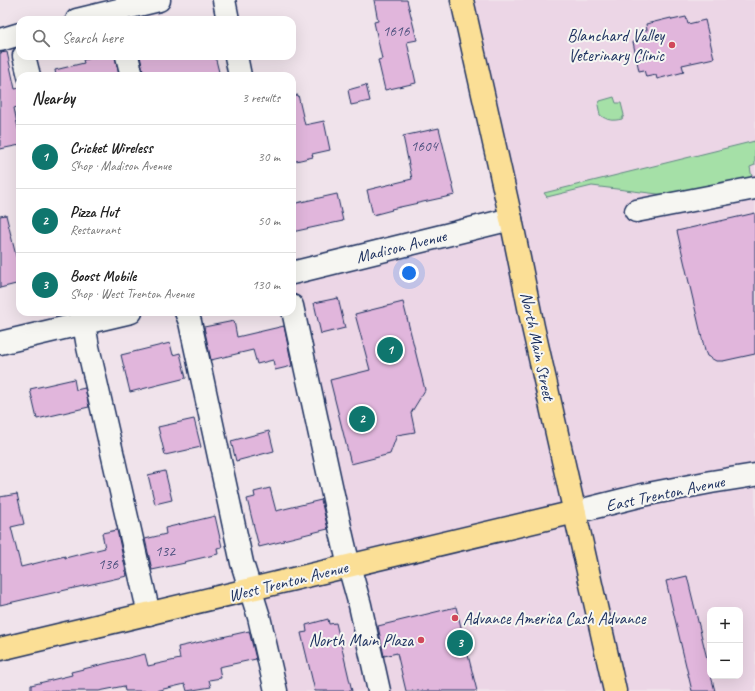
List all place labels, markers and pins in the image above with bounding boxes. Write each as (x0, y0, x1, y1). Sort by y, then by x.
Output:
place label: Blanchard Valley Veterinary Clinic (567, 25, 665, 66)
marker: Blanchard Valley Veterinary Clinic (667, 40, 677, 50)
pin: 1 (377, 335, 403, 365)
pin: 2 (349, 404, 375, 434)
place label: Advance America Cash Advance (463, 608, 647, 629)
marker: Advance America Cash Advance (450, 613, 460, 623)
pin: 3 (447, 628, 473, 658)
place label: North Main Plaza (309, 630, 414, 651)
marker: North Main Plaza (416, 635, 426, 645)

